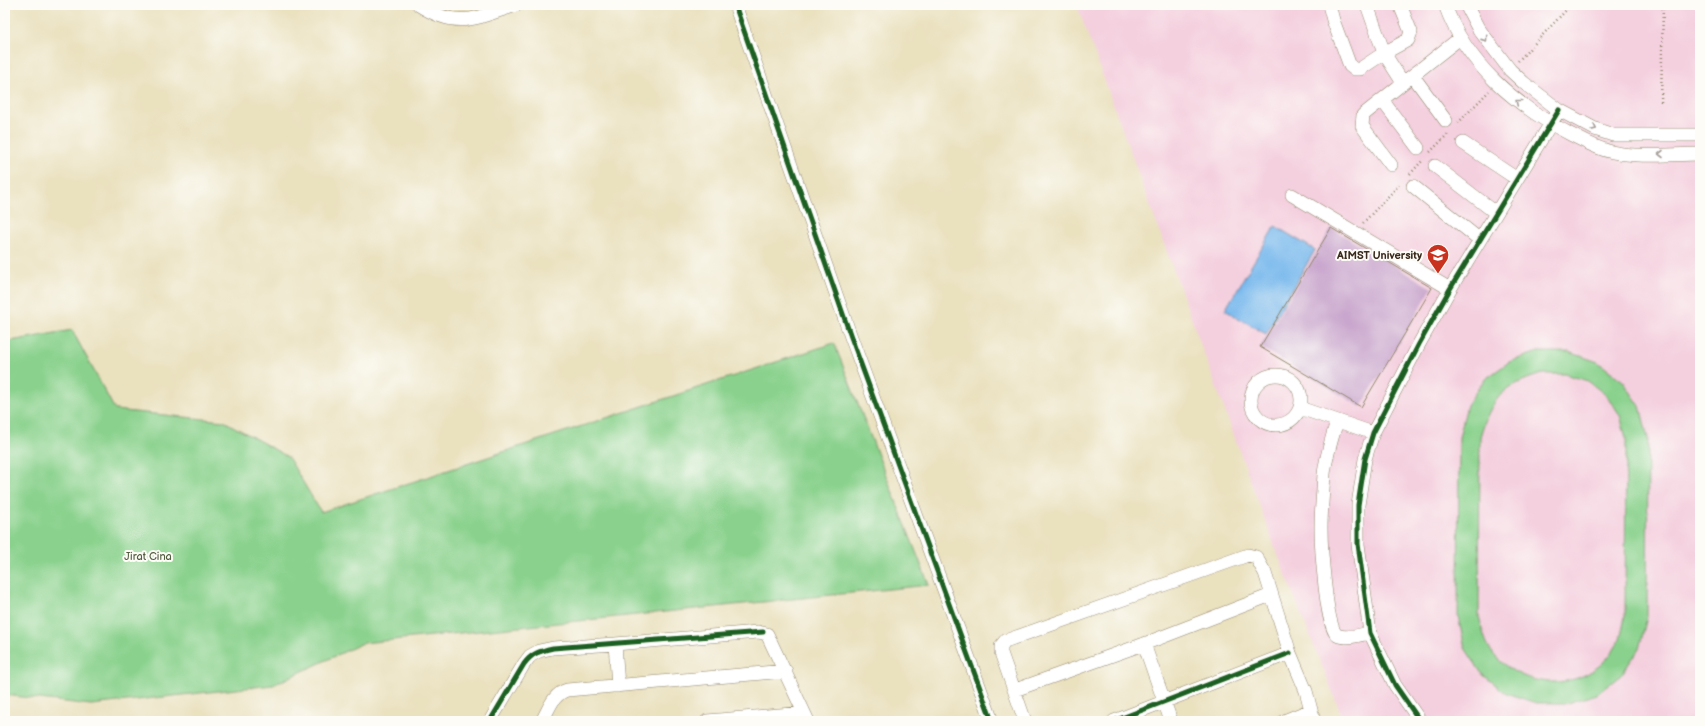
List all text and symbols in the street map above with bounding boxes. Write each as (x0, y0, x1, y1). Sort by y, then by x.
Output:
one-way arrow (1480, 34, 1487, 41)
one-way arrow (1516, 100, 1523, 107)
one-way arrow (1589, 123, 1597, 131)
one-way arrow (1658, 150, 1664, 158)
school or university icon: AIMST University (1425, 242, 1451, 275)
place label: AIMST University (1336, 249, 1422, 262)
park label: Jirat Cina (124, 550, 172, 563)

